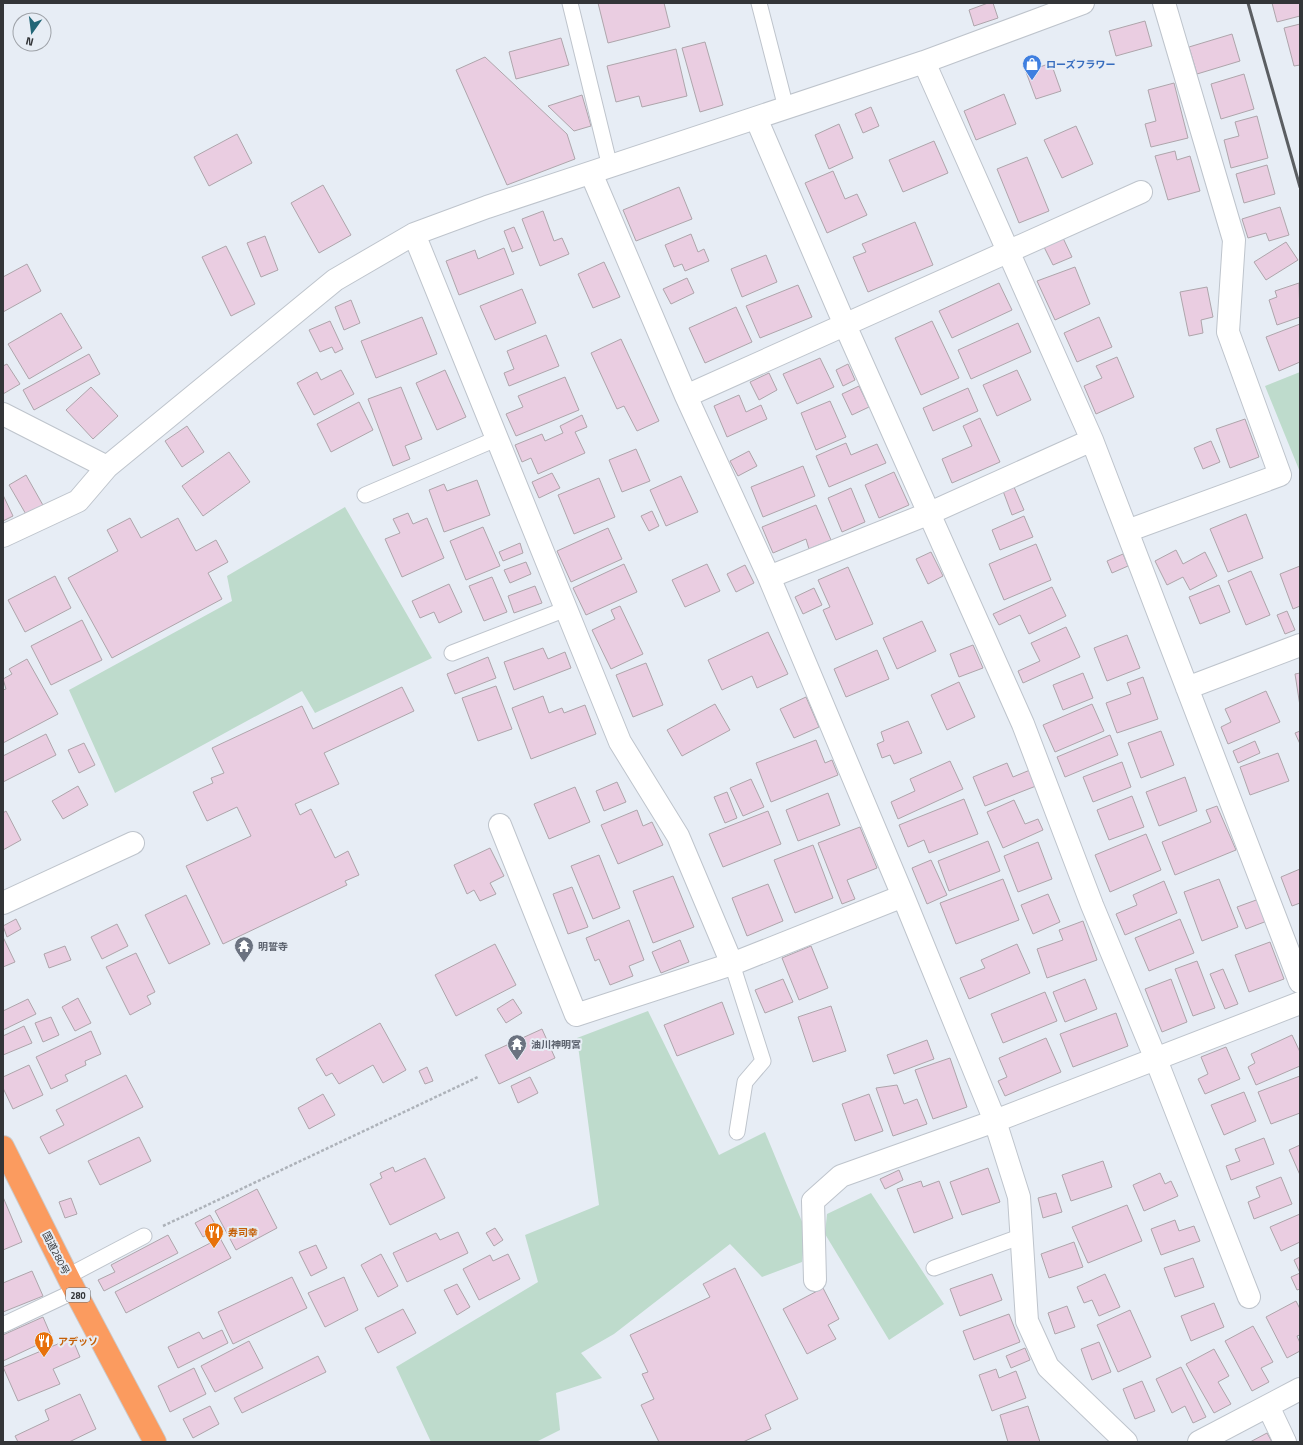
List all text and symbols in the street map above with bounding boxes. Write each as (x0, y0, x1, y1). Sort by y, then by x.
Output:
north arrow (12, 12, 52, 52)
text: N (24, 33, 35, 50)
shop icon: ローズフラワー (1021, 53, 1043, 81)
place label: ローズフラワー (1046, 57, 1116, 72)
temple icon: 明誓寺 (233, 935, 255, 963)
place label: 明誓寺 (258, 939, 288, 954)
temple icon: 油川神明宮 (506, 1033, 528, 1061)
place label: 油川神明宮 (531, 1037, 581, 1052)
restaurant icon: 寿司幸 (203, 1221, 225, 1249)
place label: 寿司幸 (228, 1225, 258, 1240)
street label: 国道280号 (39, 1229, 73, 1277)
road number: 280 (66, 1288, 90, 1302)
restaurant icon: アデッソ (33, 1330, 55, 1358)
place label: アデッソ (58, 1334, 98, 1349)

